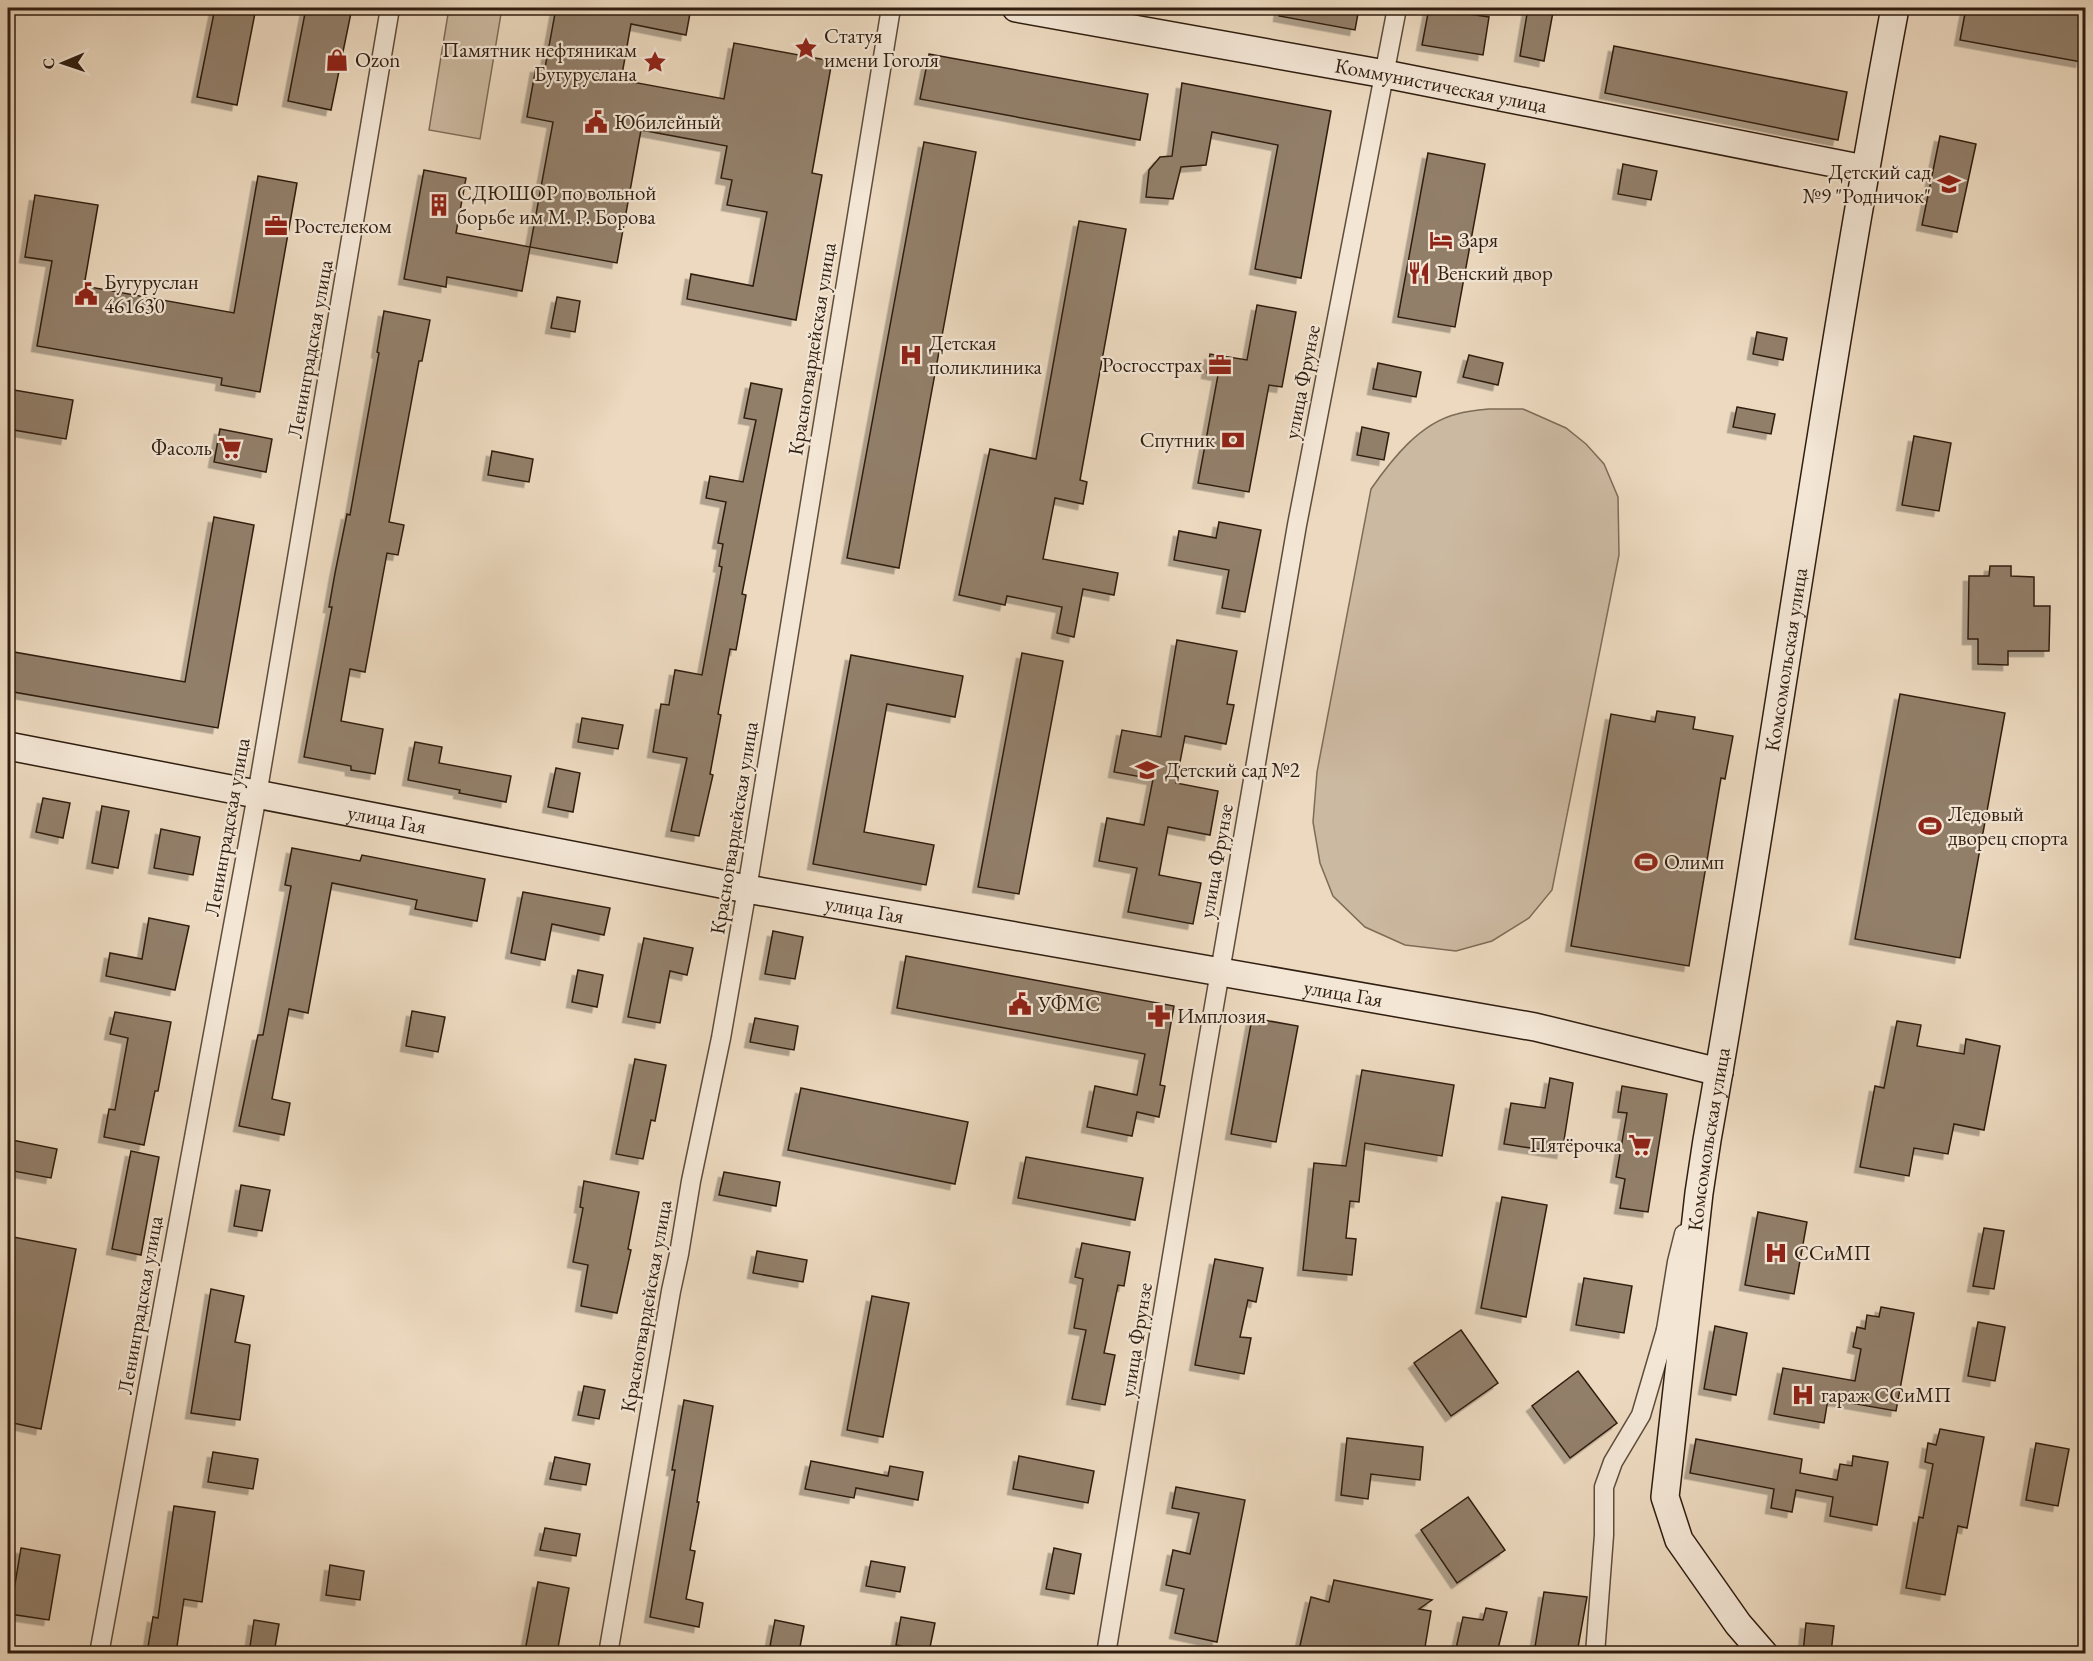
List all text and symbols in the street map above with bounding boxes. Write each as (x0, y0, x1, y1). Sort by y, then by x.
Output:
place label: Статуя имени Гоголя (824, 22, 939, 73)
north arrow (33, 33, 93, 93)
place icon: Статуя имени Гоголя (793, 35, 819, 61)
place label: Памятник нефтяникам Бугуруслана (442, 36, 638, 87)
place label: Ozon (355, 46, 400, 73)
shop icon: Ozon (324, 47, 350, 73)
place icon: Памятник нефтяникам Бугуруслана (642, 49, 668, 75)
street label: Коммунистическая улица (1333, 51, 1550, 119)
text: С (38, 57, 59, 70)
place label: Юбилейный (614, 108, 721, 135)
public building icon: Юбилейный (583, 109, 609, 135)
place label: Детский сад №9 "Родничок" (1803, 158, 1931, 209)
school or university icon: Детский сад №9 "Родничок" (1936, 171, 1962, 197)
place label: СДЮШОР по вольной борьбе им М. Р. Борова (457, 179, 656, 230)
building icon: СДЮШОР по вольной борьбе им М. Р. Борова (426, 192, 452, 218)
place label: Ростелеком (294, 212, 392, 239)
office icon: Ростелеком (263, 213, 289, 239)
place label: Заря (1459, 226, 1498, 253)
hotel icon: Заря (1428, 227, 1454, 253)
street label: Красногвардейская улица (781, 240, 842, 457)
street label: Ленинградская улица (281, 257, 339, 440)
place label: Венский двор (1437, 259, 1553, 286)
restaurant icon: Венский двор (1406, 260, 1432, 286)
place label: Бугуруслан 461630 (104, 268, 199, 319)
public building icon: Бугуруслан 461630 (73, 281, 99, 307)
street label: улица Фрунзе (1277, 322, 1326, 441)
place label: Детская поликлиника (929, 329, 1043, 380)
hospital icon: Детская поликлиника (898, 342, 924, 368)
place label: Росгосстрах (1102, 351, 1202, 378)
office icon: Росгосстрах (1207, 352, 1233, 378)
place label: Спутник (1140, 426, 1215, 453)
bank icon: Спутник (1220, 427, 1246, 453)
place label: Фасоль (151, 434, 212, 461)
supermarket icon: Фасоль (217, 435, 243, 461)
street label: Комсомольская улица (1758, 565, 1813, 753)
street label: Красногвардейская улица (703, 719, 764, 936)
street label: Ленинградская улица (198, 735, 256, 918)
place label: Детский сад №2 (1165, 756, 1300, 783)
school or university icon: Детский сад №2 (1134, 757, 1160, 783)
street label: улица Гая (345, 798, 429, 840)
place label: Ледовый дворец спорта (1948, 800, 2069, 851)
street label: улица Фрунзе (1192, 801, 1239, 920)
sports icon: Ледовый дворец спорта (1917, 813, 1943, 839)
place label: Олимп (1664, 848, 1725, 875)
sports icon: Олимп (1633, 849, 1659, 875)
street label: улица Гая (823, 889, 906, 929)
street label: улица Гая (1302, 973, 1385, 1013)
place label: УФМС (1037, 990, 1100, 1017)
public building icon: УФМС (1007, 991, 1033, 1017)
place label: Имплозия (1177, 1002, 1266, 1029)
pharmacy icon: Имплозия (1146, 1003, 1172, 1029)
street label: Комсомольская улица (1681, 1045, 1736, 1233)
place label: Пятёрочка (1530, 1131, 1623, 1158)
supermarket icon: Пятёрочка (1627, 1132, 1653, 1158)
street label: Красногвардейская улица (614, 1197, 678, 1414)
street label: Ленинградская улица (111, 1213, 169, 1396)
place label: ССиМП (1794, 1239, 1871, 1266)
hospital icon: ССиМП (1763, 1240, 1789, 1266)
street label: улица Фрунзе (1113, 1281, 1158, 1399)
place label: гараж ССиМП (1821, 1381, 1952, 1408)
hospital icon: гараж ССиМП (1790, 1382, 1816, 1408)

